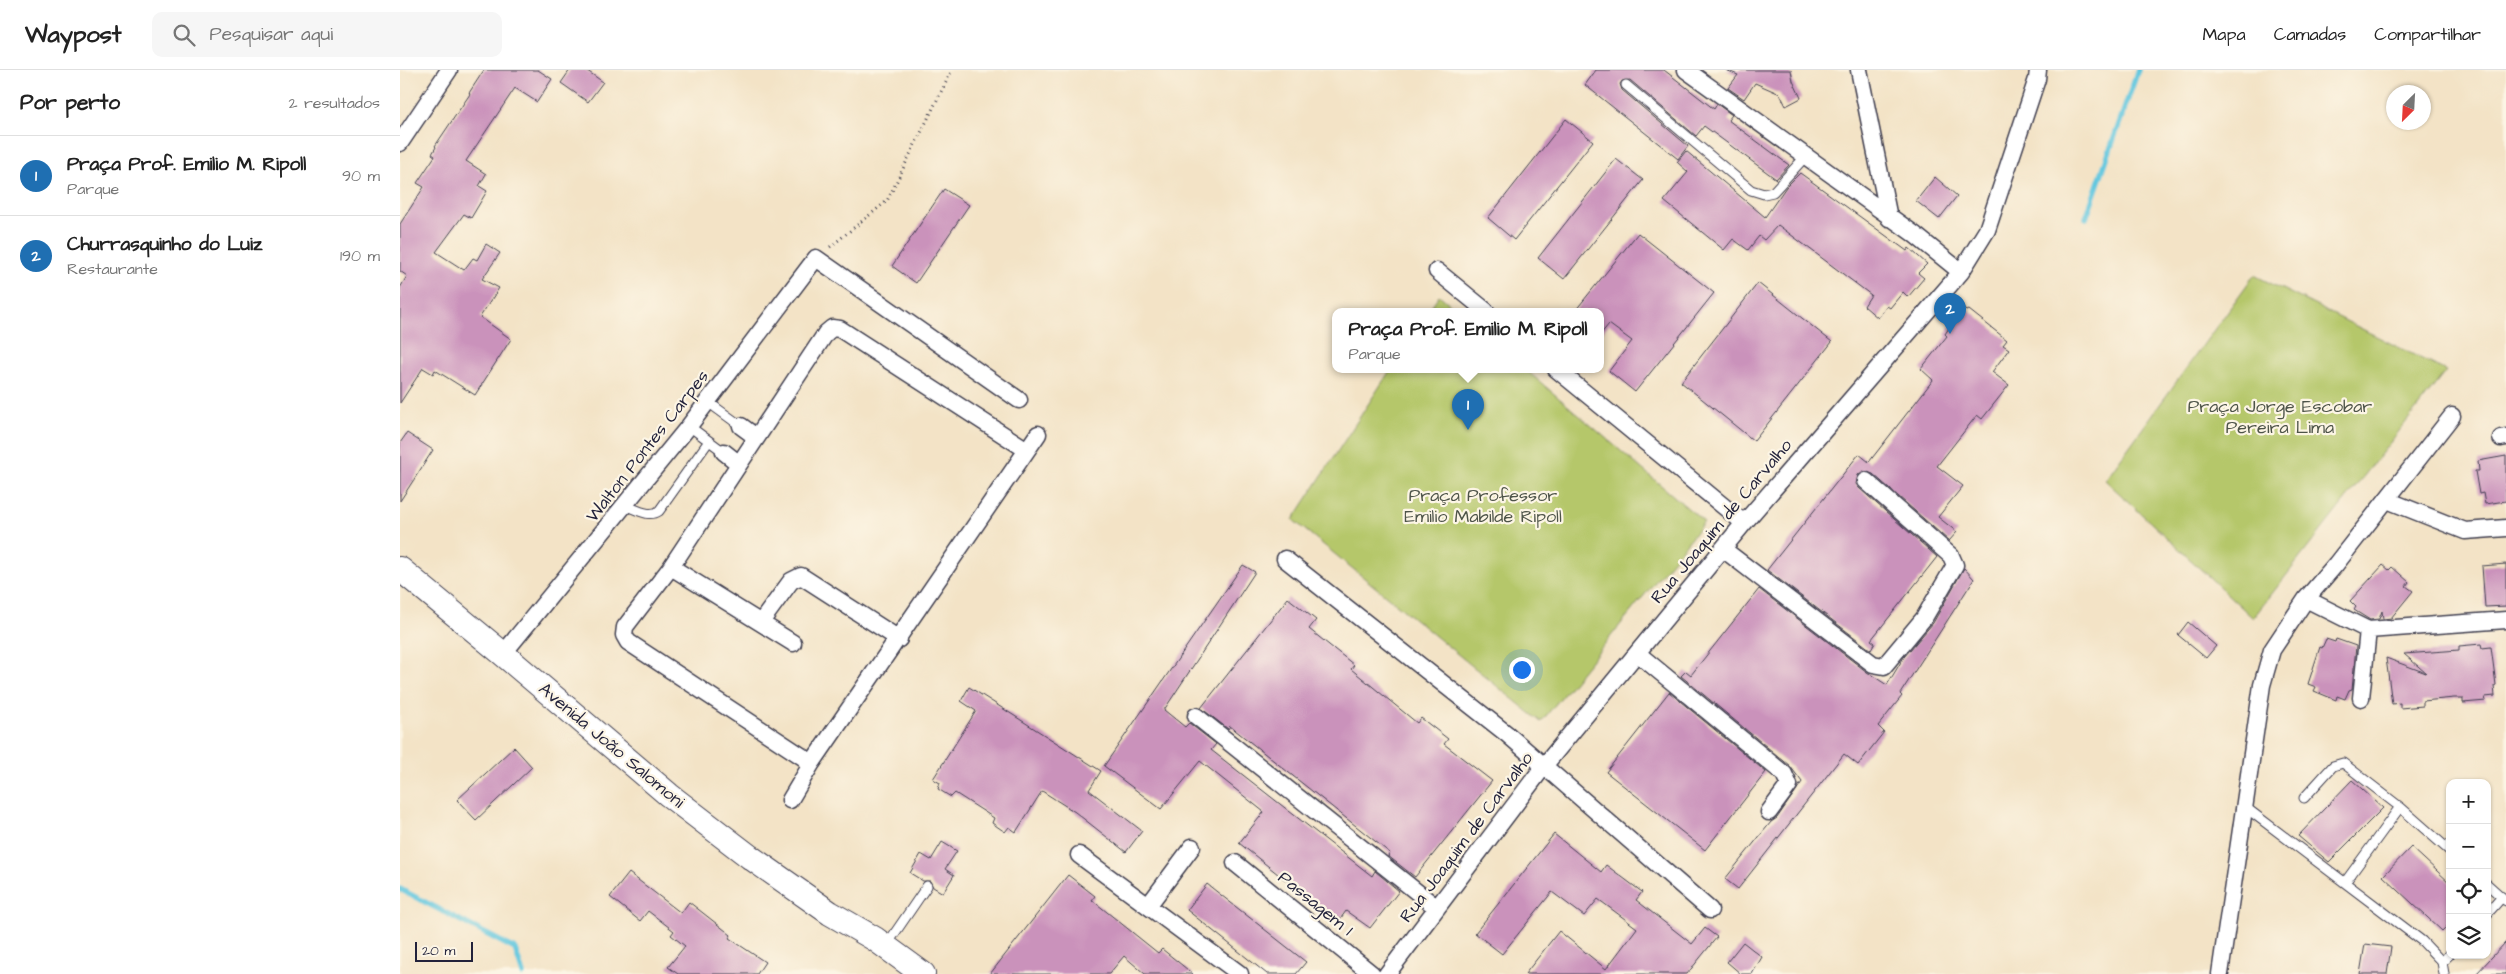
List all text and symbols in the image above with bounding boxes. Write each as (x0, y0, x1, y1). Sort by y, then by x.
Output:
search box (152, 12, 502, 57)
text: Waypost (25, 18, 122, 52)
icon: search (170, 21, 198, 49)
text: Pesquisar aqui (210, 21, 333, 48)
text: Mapa (2202, 22, 2246, 47)
text: Camadas (2274, 22, 2346, 47)
text: Compartilhar (2374, 22, 2481, 47)
north arrow (2386, 85, 2431, 130)
text: Por perto (20, 88, 120, 117)
text: 2 resultados (288, 92, 380, 114)
text: Praça Prof. Emilio M. Ripoll (67, 151, 306, 178)
text: 1 (35, 165, 37, 187)
text: 90 m (342, 165, 380, 187)
text: Parque (67, 178, 119, 200)
text: Churrasquinho do Luiz (67, 231, 262, 258)
text: 2 (31, 245, 41, 267)
text: 190 m (340, 245, 380, 267)
text: Restaurante (67, 258, 158, 280)
pin: 2 (1934, 293, 1966, 334)
popup (1332, 308, 1604, 373)
text: Praça Prof. Emilio M. Ripoll (1348, 316, 1588, 343)
text: Parque (1348, 343, 1401, 365)
street label: Walton Pontes Carpes (580, 365, 715, 528)
pin: 1 (1452, 389, 1484, 430)
park label: Praça Jorge Escobar Pereira Lima (2188, 394, 2372, 440)
street label: Rua Joaquim de Carvalho (1645, 434, 1798, 609)
park label: Praça Professor Emilio Mabilde Ripoll (1404, 483, 1562, 529)
your location (1509, 657, 1535, 683)
street label: Avenida João Salomoni (533, 677, 690, 814)
street label: Rua Joaquim de Carvalho (1394, 747, 1539, 928)
map controls (2446, 779, 2491, 959)
button: + (2446, 779, 2491, 824)
button: − (2446, 824, 2491, 869)
street label: Passagem 1 (1272, 865, 1359, 942)
button: locate (2446, 869, 2491, 914)
button: layers (2446, 914, 2491, 959)
scale bar (415, 939, 472, 962)
text: 20 m (422, 941, 455, 961)

